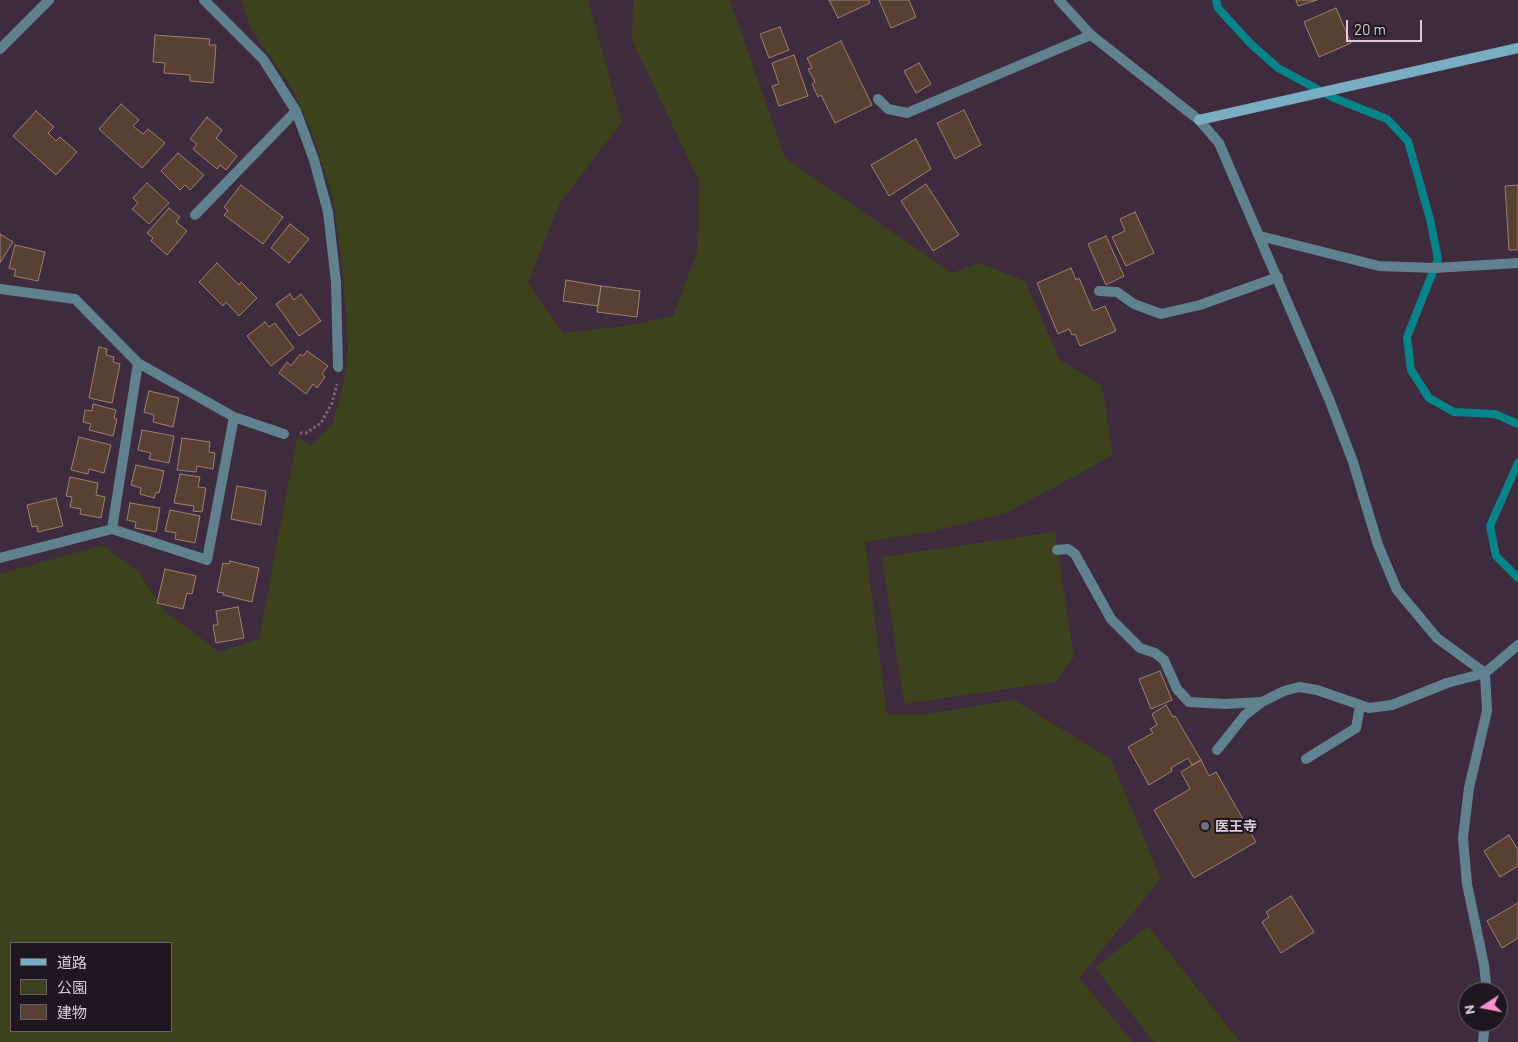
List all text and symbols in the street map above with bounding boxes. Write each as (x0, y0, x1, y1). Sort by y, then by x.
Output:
scale bar (1348, 10, 1424, 42)
text: 20 m (1354, 20, 1386, 38)
place label: 医王寺 (1215, 818, 1257, 834)
marker: 医王寺 (1199, 820, 1211, 832)
legend (10, 942, 172, 1032)
text: 道路 (57, 953, 87, 971)
text: 公園 (57, 978, 87, 996)
north arrow (1458, 982, 1508, 1032)
text: 建物 (57, 1003, 87, 1021)
text: N (1460, 1004, 1478, 1016)

